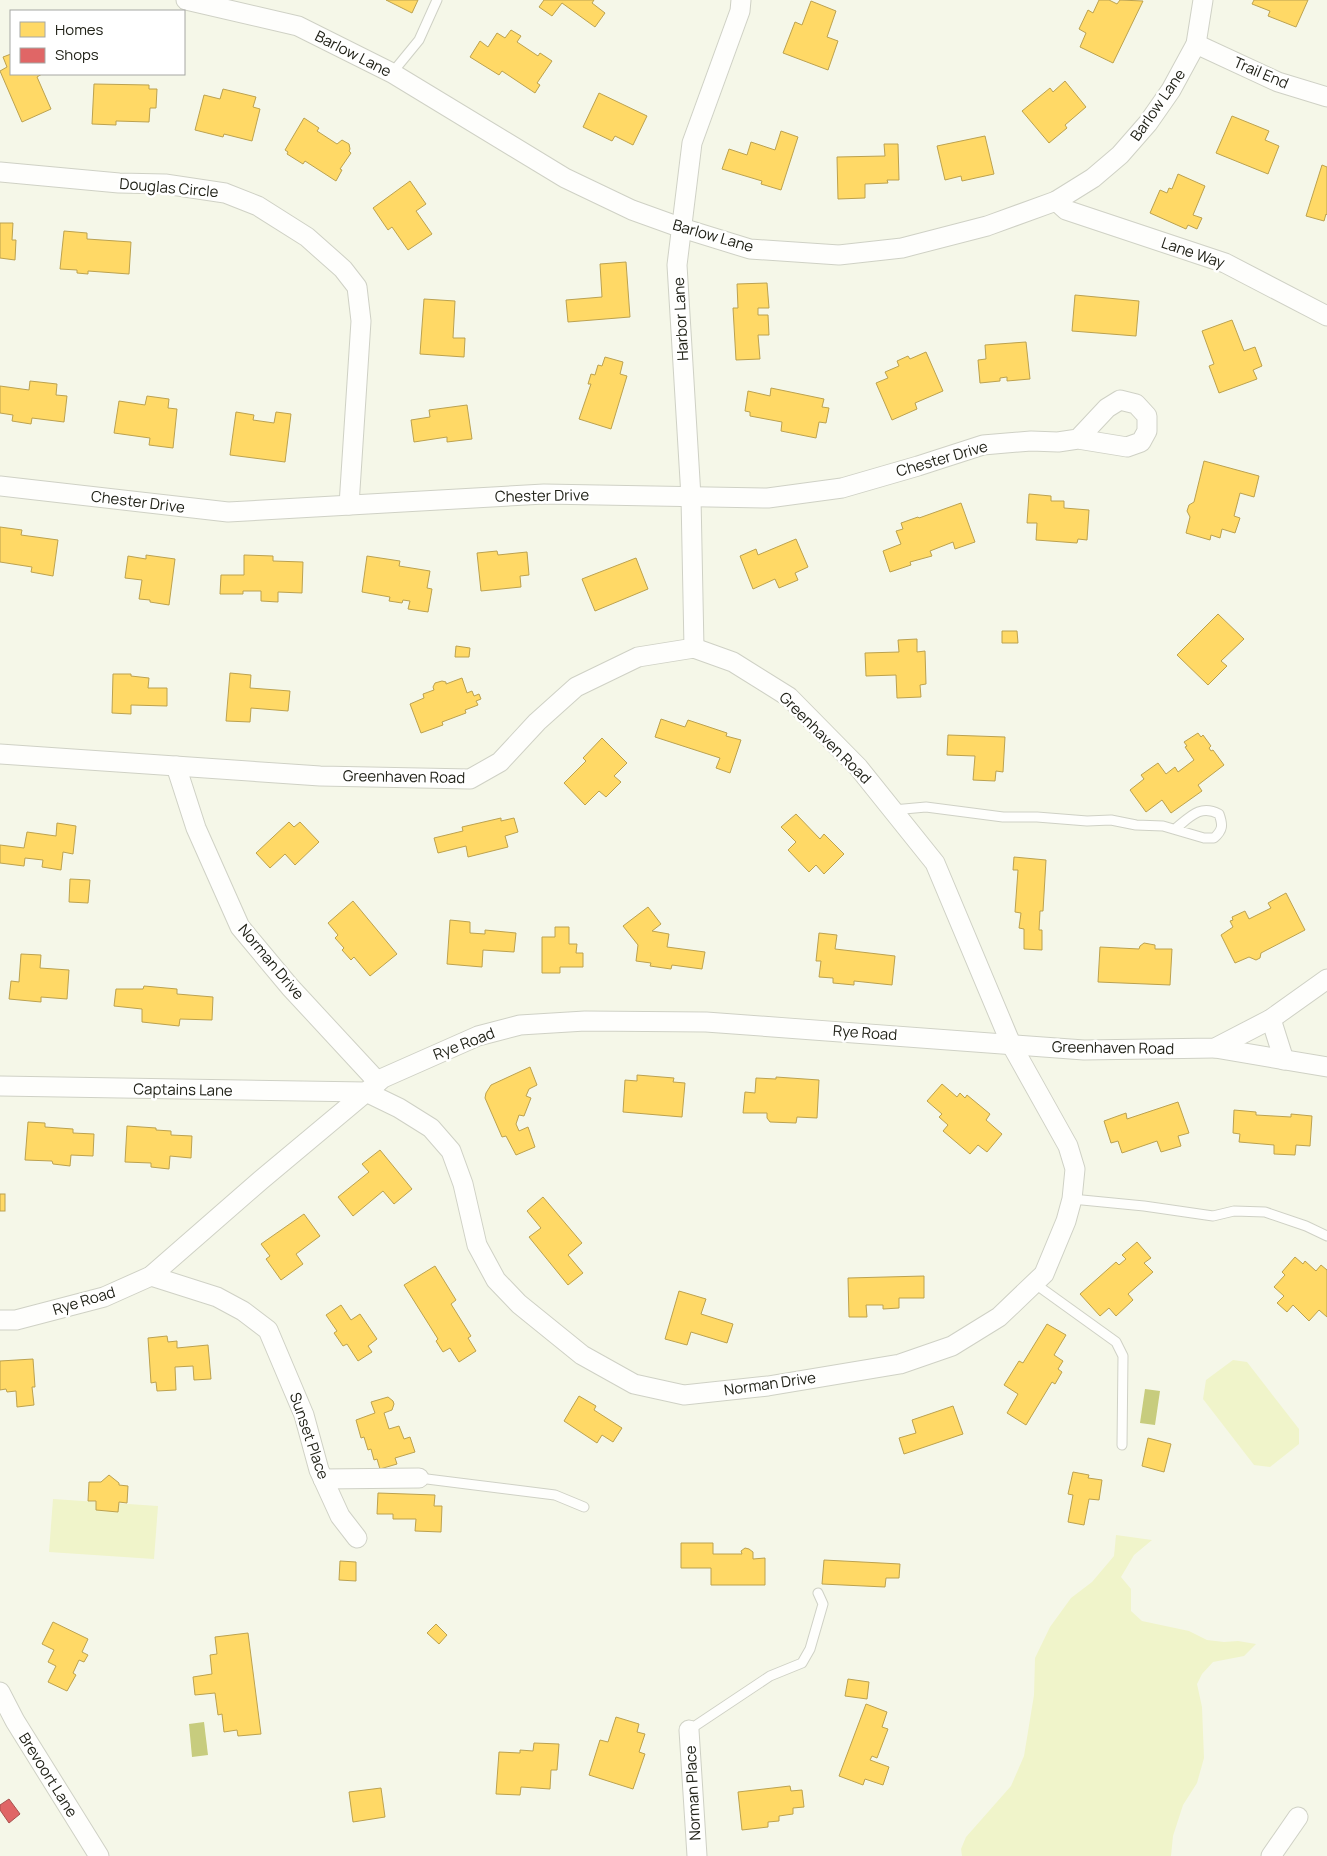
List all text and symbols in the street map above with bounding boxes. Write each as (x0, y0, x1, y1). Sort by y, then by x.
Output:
legend (10, 10, 185, 75)
text: Homes (55, 19, 104, 40)
street label: Barlow Lane (311, 25, 395, 82)
text: Shops (55, 44, 99, 65)
street label: Trail End (1230, 52, 1292, 94)
street label: Barlow Lane (1125, 64, 1190, 145)
street label: Douglas Circle (119, 173, 220, 202)
street label: Barlow Lane (670, 214, 756, 257)
street label: Lane Way (1159, 232, 1228, 273)
street label: Harbor Lane (668, 276, 693, 361)
street label: Chester Drive (894, 435, 990, 482)
street label: Chester Drive (495, 484, 590, 507)
street label: Chester Drive (90, 485, 186, 518)
street label: Greenhaven Road (775, 687, 876, 788)
street label: Greenhaven Road (343, 765, 465, 788)
street label: Norman Drive (234, 919, 309, 1004)
street label: Rye Road (832, 1020, 898, 1045)
street label: Rye Road (430, 1022, 498, 1065)
street label: Greenhaven Road (1052, 1036, 1174, 1059)
street label: Captains Lane (133, 1078, 233, 1101)
street label: Rye Road (50, 1281, 118, 1320)
street label: Norman Drive (723, 1367, 817, 1400)
street label: Sunset Place (285, 1390, 334, 1482)
street label: Brevoort Lane (14, 1728, 83, 1821)
street label: Norman Place (680, 1745, 705, 1841)

